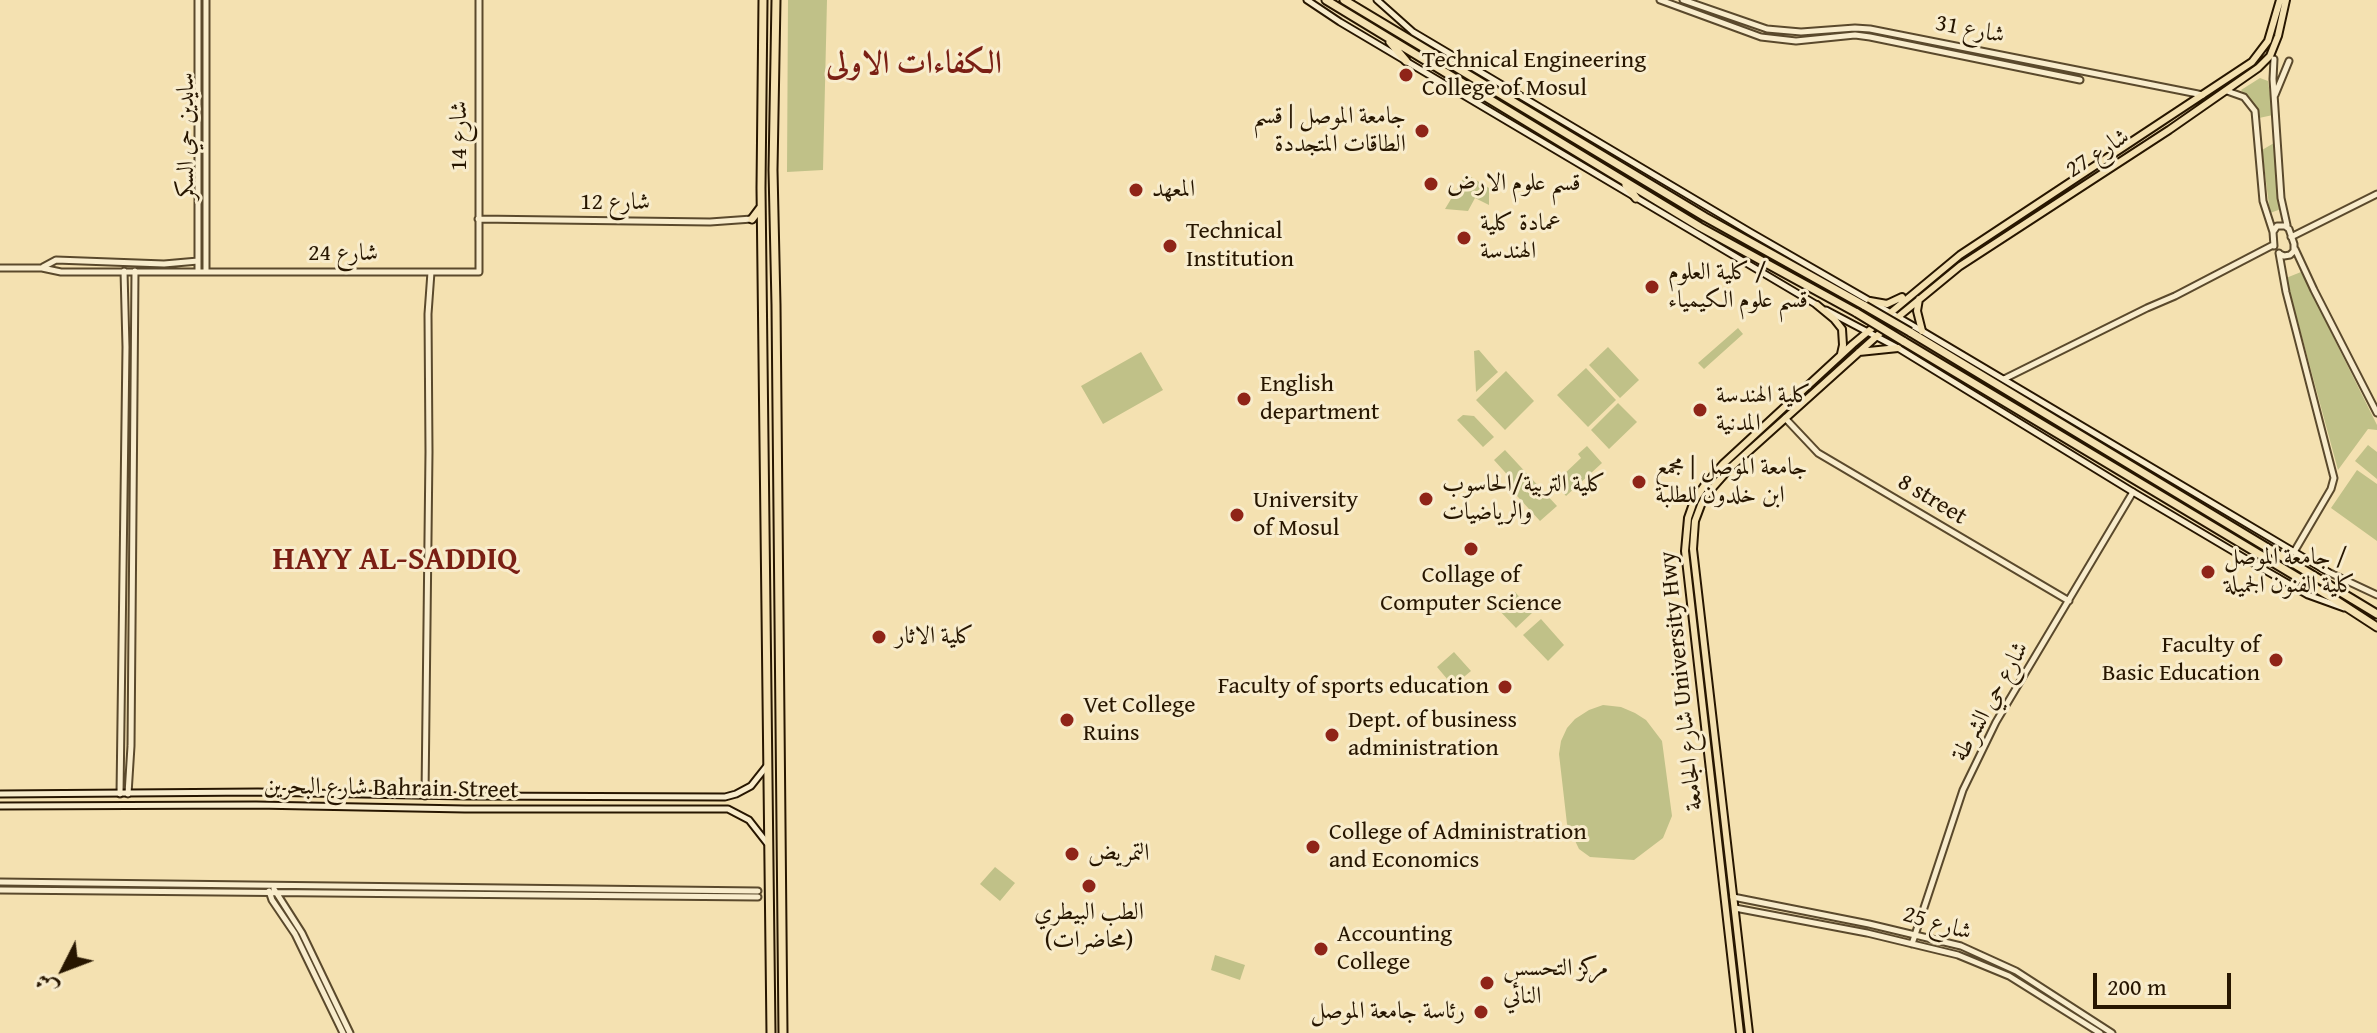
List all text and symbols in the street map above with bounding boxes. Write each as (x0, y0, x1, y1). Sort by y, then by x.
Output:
street label: شارع 31 (1933, 9, 2007, 51)
district label: الكفاءات الاولى (826, 46, 1002, 84)
place label: Technical Engineering College of Mosul (1422, 47, 1646, 103)
marker: Technical Engineering College of Mosul (1397, 66, 1415, 84)
street label: سايدين حي السكر (173, 72, 201, 200)
street label: شارع 14 (446, 101, 474, 171)
place label: جامعة الموصل | قسم الطاقات المتجددة (1253, 103, 1406, 159)
marker: جامعة الموصل | قسم الطاقات المتجددة (1413, 122, 1431, 140)
street label: شارع 27 (2061, 123, 2135, 185)
place label: قسم علوم الارض (1447, 170, 1581, 198)
marker: قسم علوم الارض (1422, 175, 1440, 193)
place label: المعهد (1152, 176, 1195, 204)
marker: المعهد (1127, 181, 1145, 199)
street label: شارع 12 (580, 189, 650, 217)
place label: عمادة كلية الهندسة (1480, 210, 1561, 266)
place label: Technical Institution (1186, 218, 1294, 274)
marker: عمادة كلية الهندسة (1455, 229, 1473, 247)
marker: Technical Institution (1161, 237, 1179, 255)
street label: شارع 24 (308, 240, 378, 268)
place label: كلية العلوم / قسم علوم الكيمياء (1668, 259, 1808, 315)
marker: كلية العلوم / قسم علوم الكيمياء (1643, 278, 1661, 296)
place label: English department (1260, 371, 1380, 427)
place label: كلية الهندسة المدنية (1716, 382, 1811, 438)
marker: English department (1235, 390, 1253, 408)
marker: كلية الهندسة المدنية (1691, 401, 1709, 419)
place label: جامعة الموصل | مجمع ابن خلدون للطلبة (1655, 454, 1808, 510)
street label: 8 street (1892, 468, 1972, 532)
place label: كلية التربية/الحاسوب والرياضيات (1442, 471, 1606, 527)
marker: جامعة الموصل | مجمع ابن خلدون للطلبة (1630, 473, 1648, 491)
place label: University of Mosul (1253, 487, 1358, 543)
marker: كلية التربية/الحاسوب والرياضيات (1417, 490, 1435, 508)
marker: University of Mosul (1228, 506, 1246, 524)
marker: Collage of Computer Science (1462, 540, 1480, 558)
district label: HAYY AL-SADDIQ (259, 542, 531, 580)
place label: جامعة الموصل / كلية الفنون الجميلة (2224, 544, 2355, 600)
street label: شارع الجامعة University Hwy (1654, 550, 1710, 812)
place label: Collage of Computer Science (1380, 562, 1562, 618)
marker: جامعة الموصل / كلية الفنون الجميلة (2199, 563, 2217, 581)
place label: كلية الاثار (895, 623, 974, 651)
marker: كلية الاثار (870, 628, 888, 646)
place label: Faculty of Basic Education (2102, 632, 2260, 688)
street label: شارع حي الشرطة (1946, 637, 2036, 767)
marker: Faculty of Basic Education (2267, 651, 2285, 669)
place label: Faculty of sports education (1218, 673, 1489, 701)
marker: Faculty of sports education (1496, 678, 1514, 696)
place label: Vet College Ruins (1083, 692, 1196, 748)
place label: Dept. of business administration (1348, 707, 1517, 763)
marker: Vet College Ruins (1058, 711, 1076, 729)
marker: Dept. of business administration (1323, 726, 1341, 744)
street label: شارع البحرين Bahrain Street (263, 772, 519, 806)
place label: College of Administration and Economics (1329, 819, 1587, 875)
marker: College of Administration and Economics (1304, 838, 1322, 856)
place label: التمريض (1088, 840, 1149, 868)
marker: التمريض (1063, 845, 1081, 863)
marker: الطب البيطري (محاضرات) (1080, 877, 1098, 895)
place label: الطب البيطري (محاضرات) (1034, 899, 1144, 955)
street label: شارع 25 (1899, 901, 1975, 947)
place label: Accounting College (1337, 921, 1452, 977)
north arrow (24, 929, 104, 1009)
marker: Accounting College (1312, 940, 1330, 958)
place label: مركز التحسس النائي (1503, 955, 1608, 1011)
scale bar (2097, 957, 2235, 1007)
text: ش (27, 966, 65, 1004)
text: 200 m (2107, 969, 2167, 1004)
marker: مركز التحسس النائي (1478, 974, 1496, 992)
place label: رئاسة جامعة الموصل (1311, 998, 1465, 1026)
marker: رئاسة جامعة الموصل (1472, 1003, 1490, 1021)

